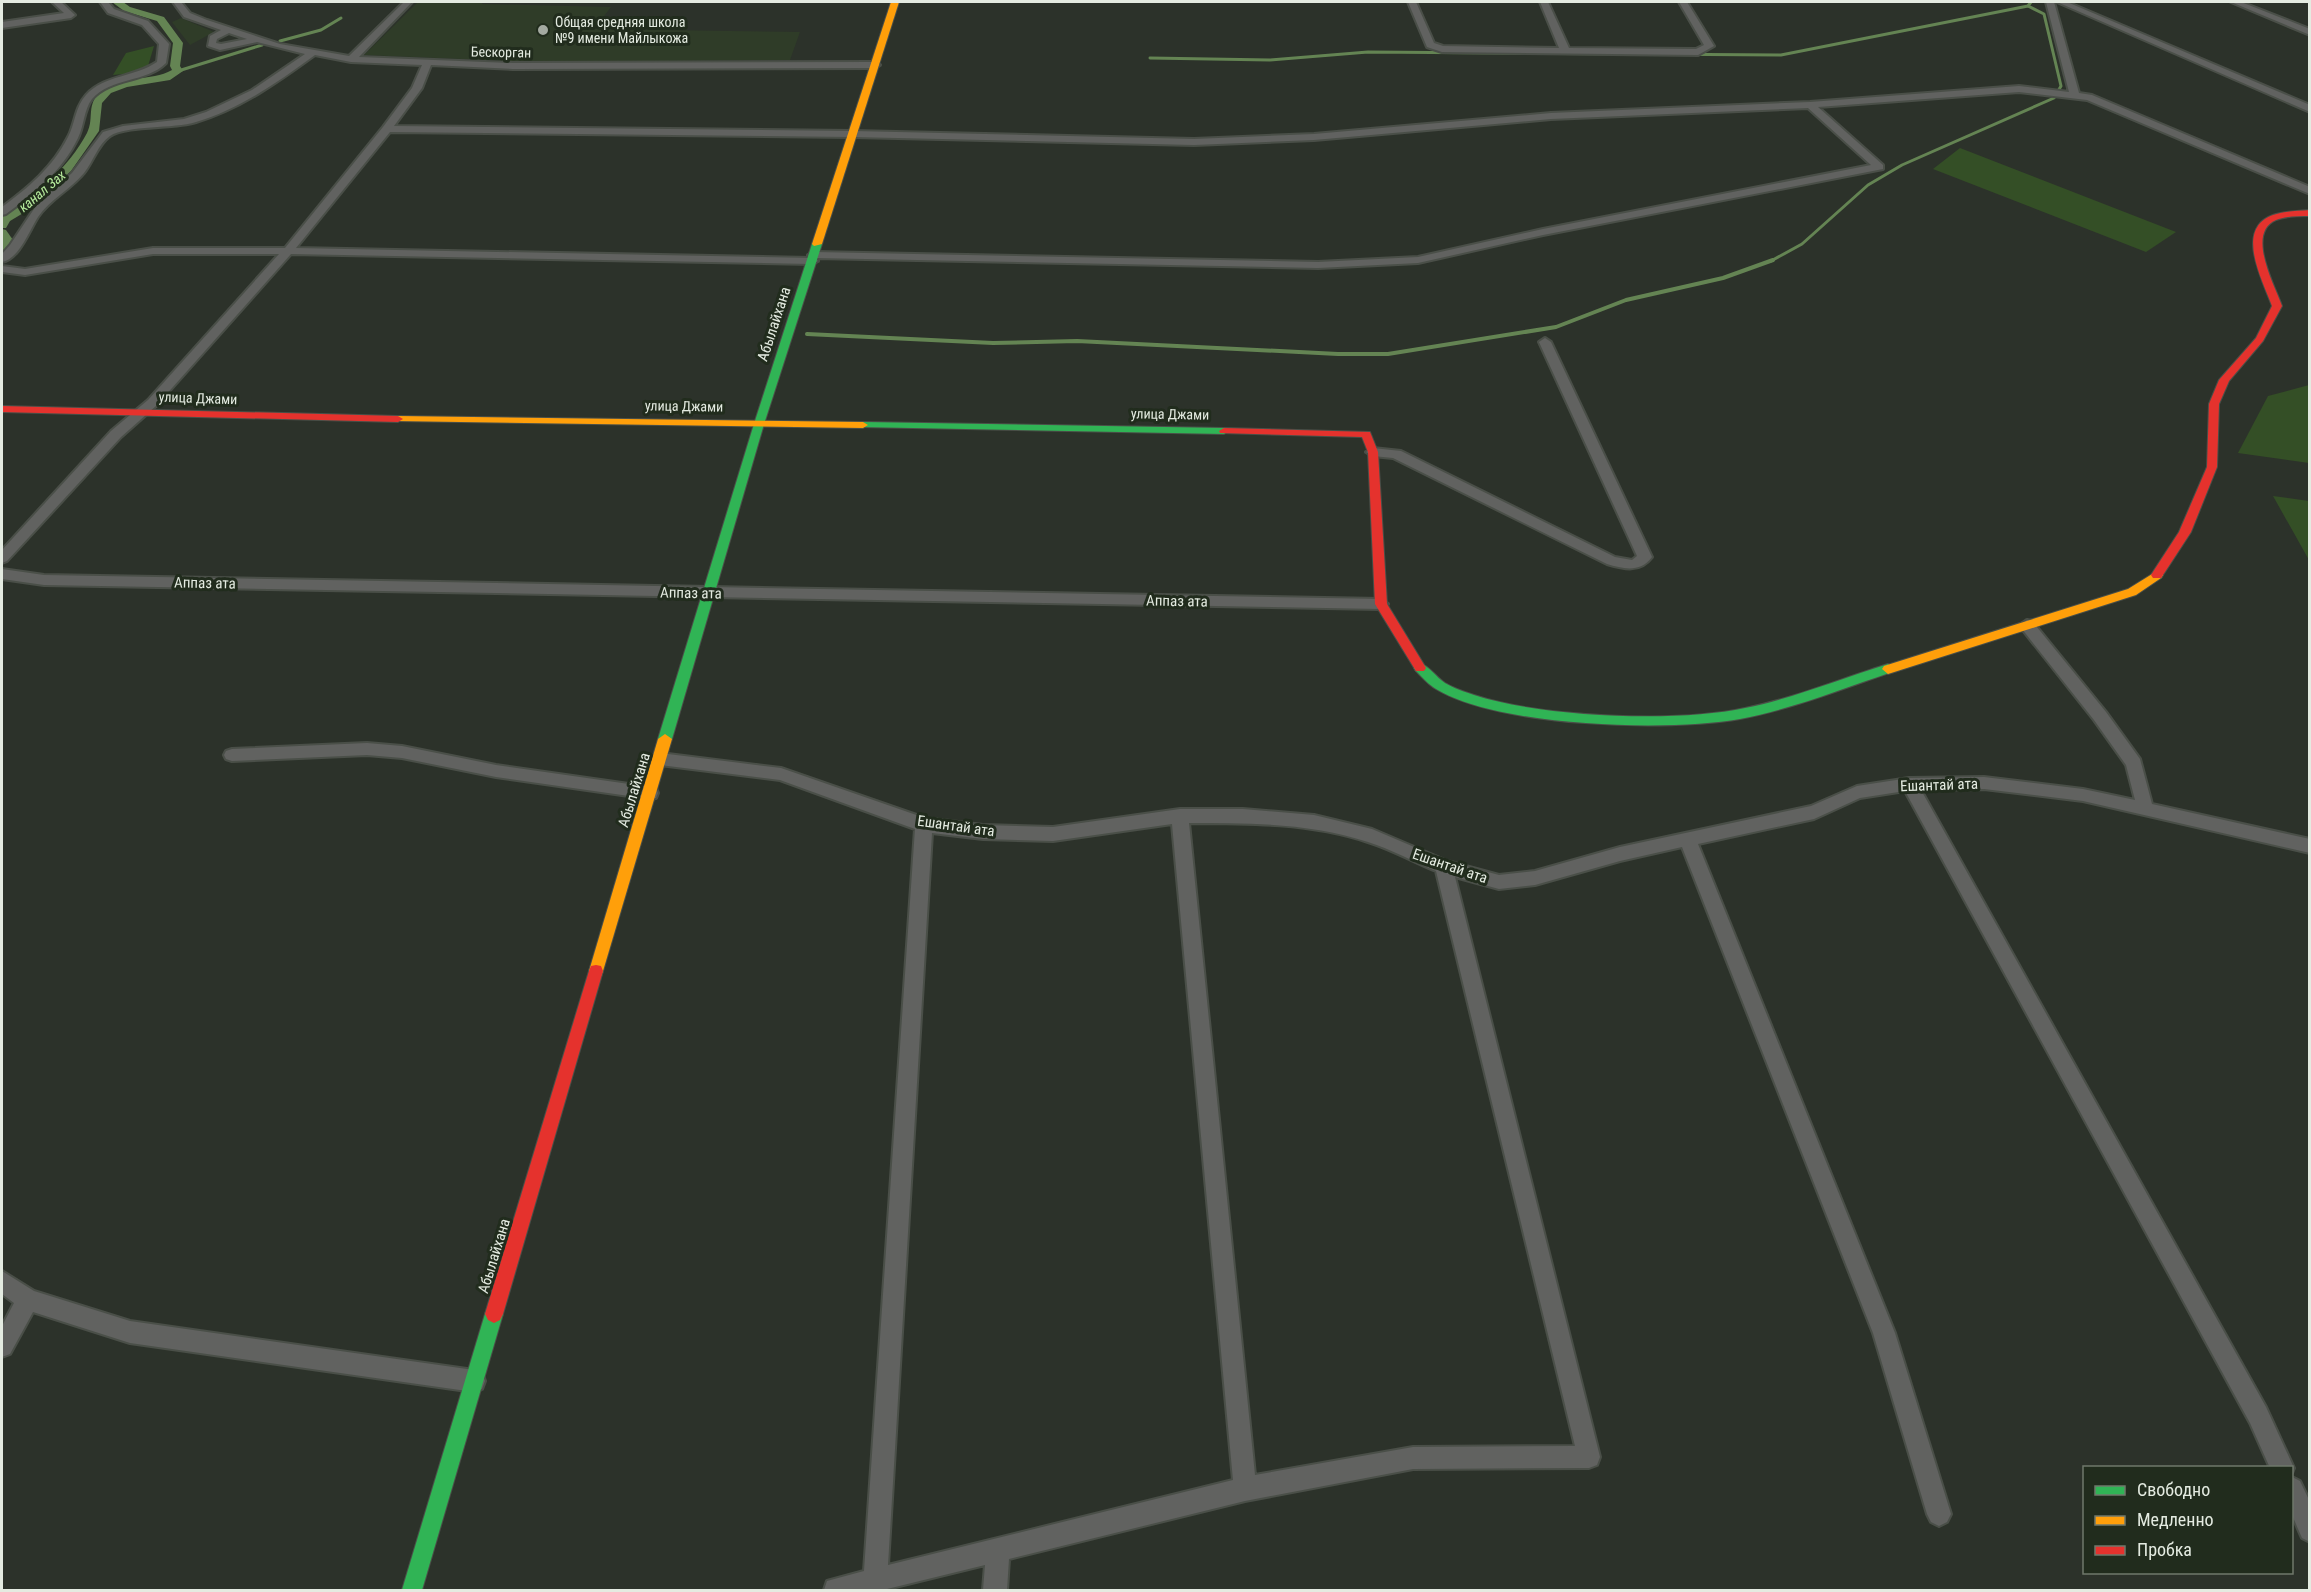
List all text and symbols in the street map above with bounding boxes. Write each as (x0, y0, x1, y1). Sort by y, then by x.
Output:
place label: Общая средняя школа №9 имени Майлыкожа (555, 14, 688, 46)
marker: Общая средняя школа №9 имени Майлыкожа (536, 23, 550, 37)
street label: Бескорган (471, 43, 531, 61)
water label: канал Зах (15, 166, 69, 215)
street label: Абылайхана (754, 285, 794, 363)
street label: улица Джами (159, 389, 237, 407)
street label: улица Джами (645, 397, 723, 415)
street label: улица Джами (1131, 405, 1209, 423)
street label: Аппаз ата (174, 573, 236, 593)
street label: Аппаз ата (660, 583, 722, 603)
street label: Аппаз ата (1146, 591, 1208, 611)
street label: Абылайхана (614, 750, 654, 830)
street label: Ешантай ата (1900, 775, 1978, 795)
street label: Ешантай ата (916, 812, 996, 840)
street label: Ешантай ата (1410, 845, 1490, 887)
street label: Абылайхана (474, 1216, 514, 1296)
legend (2083, 1466, 2293, 1574)
text: Свободно (2137, 1479, 2210, 1500)
text: Медленно (2137, 1509, 2214, 1530)
text: Пробка (2137, 1539, 2192, 1560)

